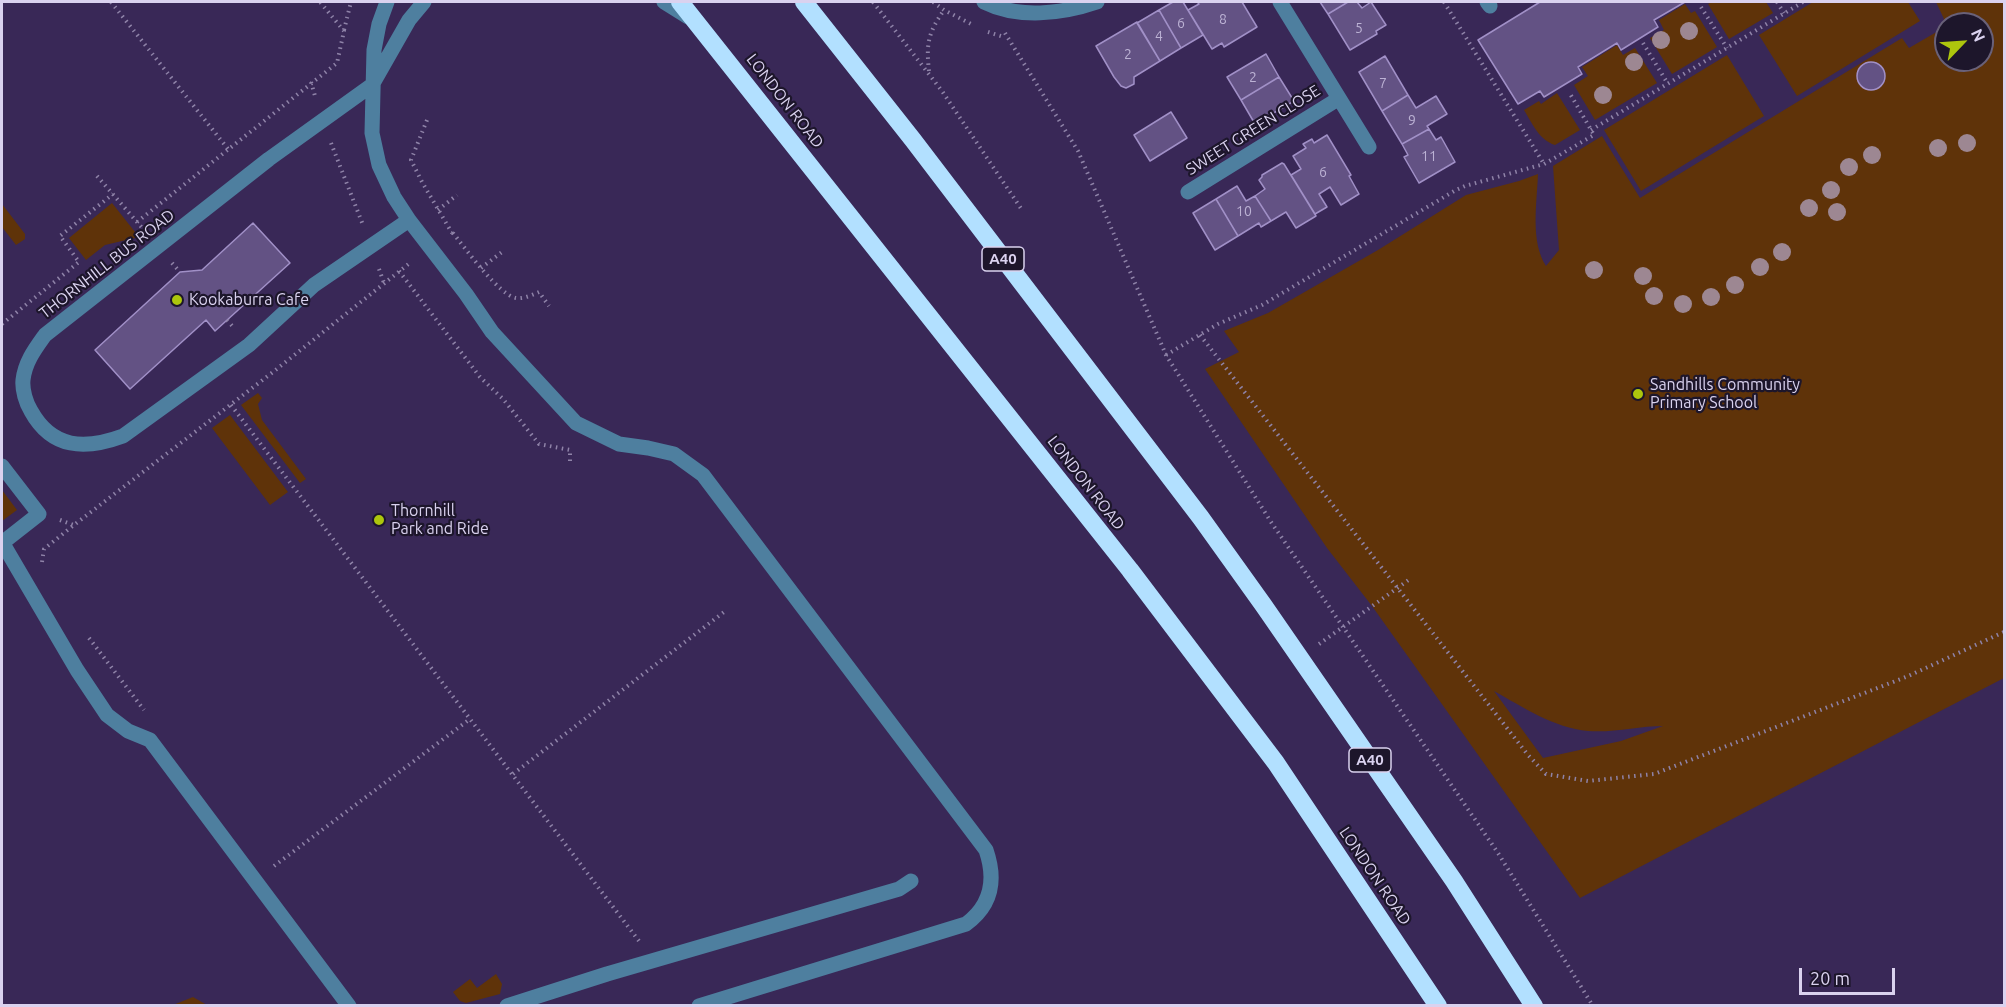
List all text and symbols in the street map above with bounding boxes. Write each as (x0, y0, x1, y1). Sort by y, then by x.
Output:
house number: 8 (1219, 11, 1227, 27)
north arrow (1934, 12, 1994, 72)
house number: 6 (1177, 15, 1185, 31)
house number: 5 (1355, 20, 1363, 36)
text: N (1968, 26, 1989, 44)
house number: 4 (1155, 28, 1163, 44)
house number: 2 (1124, 46, 1132, 62)
street label: LONDON ROAD (742, 50, 828, 152)
house number: 2 (1249, 69, 1257, 85)
house number: 7 (1379, 75, 1387, 91)
street label: SWEET GREEN CLOSE (1182, 81, 1324, 179)
house number: 9 (1408, 112, 1416, 128)
house number: 11 (1421, 148, 1437, 164)
house number: 6 (1319, 164, 1327, 180)
house number: 10 (1236, 203, 1252, 219)
street label: THORNHILL BUS ROAD (36, 205, 178, 323)
road number: A40 (982, 247, 1024, 271)
place label: Kookaburra Cafe (189, 290, 309, 310)
marker: Kookaburra Cafe (170, 293, 184, 307)
place label: Sandhills Community Primary School (1650, 375, 1800, 413)
marker: Sandhills Community Primary School (1631, 387, 1645, 401)
street label: LONDON ROAD (1043, 432, 1129, 534)
place label: Thornhill Park and Ride (391, 501, 489, 539)
marker: Thornhill Park and Ride (372, 513, 386, 527)
road number: A40 (1349, 748, 1391, 772)
street label: LONDON ROAD (1335, 823, 1415, 929)
scale bar (1802, 956, 1898, 994)
text: 20 m (1810, 968, 1850, 988)

